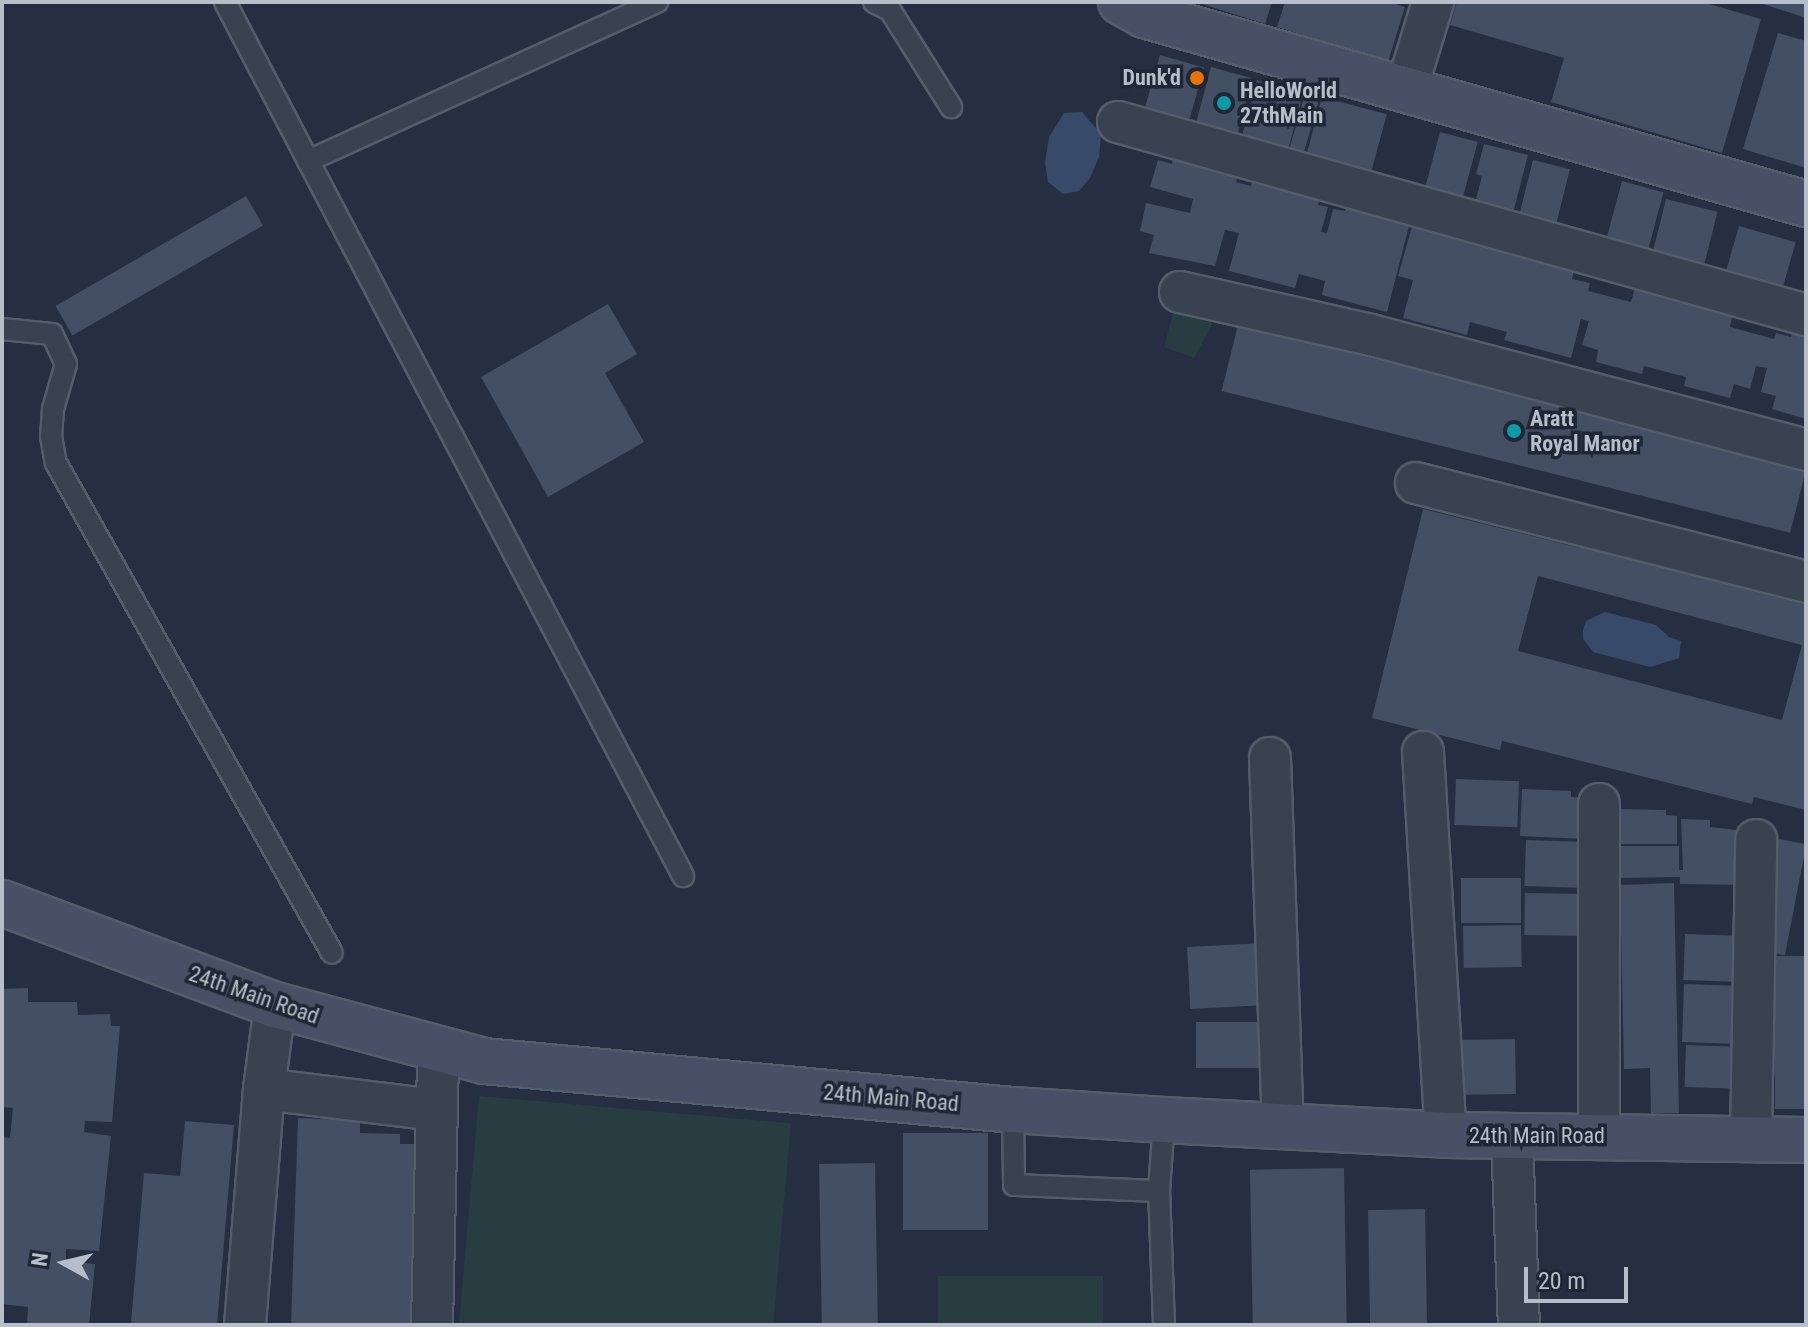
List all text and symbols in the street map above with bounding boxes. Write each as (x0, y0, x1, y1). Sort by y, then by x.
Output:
place label: Dunk'd (1123, 65, 1181, 91)
marker: Dunk'd (1188, 69, 1206, 87)
place label: HelloWorld 27thMain (1240, 77, 1337, 128)
marker: HelloWorld 27thMain (1215, 94, 1233, 112)
place label: Aratt Royal Manor (1530, 405, 1640, 456)
marker: Aratt Royal Manor (1505, 422, 1523, 440)
street label: 24th Main Road (185, 960, 323, 1030)
street label: 24th Main Road (822, 1079, 960, 1117)
street label: 24th Main Road (1469, 1123, 1605, 1149)
north arrow (24, 1223, 104, 1303)
text: N (26, 1251, 53, 1268)
scale bar (1528, 1251, 1632, 1301)
text: 20 m (1538, 1267, 1585, 1295)

